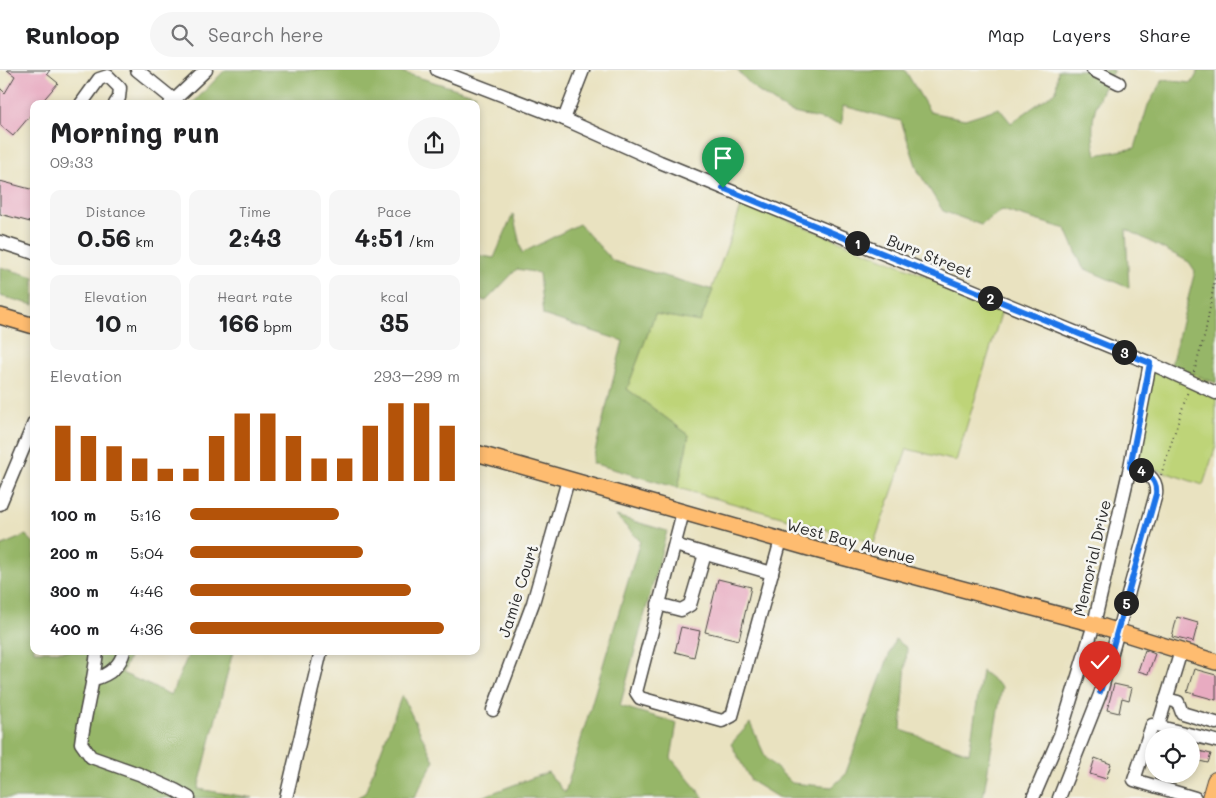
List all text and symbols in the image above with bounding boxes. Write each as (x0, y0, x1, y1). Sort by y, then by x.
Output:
search box (150, 12, 500, 57)
text: Runloop (25, 19, 120, 50)
icon: search (168, 21, 196, 49)
text: Search here (208, 22, 323, 47)
text: Map (988, 23, 1024, 47)
text: Layers (1052, 23, 1111, 47)
text: Share (1139, 23, 1191, 47)
text: Morning run (50, 114, 219, 150)
button: share (408, 117, 460, 169)
pin (702, 137, 744, 188)
icon: arrive (709, 144, 737, 172)
text: 09:33 (50, 151, 93, 172)
text: Distance (86, 202, 146, 221)
text: Time (239, 202, 271, 221)
text: Pace (377, 202, 411, 221)
text: 0.56 (77, 221, 131, 253)
text: 2:43 (229, 221, 281, 253)
text: 4:51 (354, 221, 404, 253)
street label: Burr Street (884, 229, 976, 282)
pin: 1 (844, 230, 870, 256)
text: km (131, 232, 154, 251)
text: /km (404, 232, 434, 251)
text: 1 (854, 234, 861, 253)
pin: 2 (978, 286, 1002, 310)
text: Elevation (84, 287, 147, 306)
text: Heart rate (217, 287, 293, 306)
text: kcal (380, 287, 408, 306)
text: 2 (987, 289, 994, 308)
text: 10 (94, 306, 121, 338)
text: 166 (218, 306, 259, 338)
text: 35 (380, 306, 409, 338)
text: m (121, 317, 137, 336)
text: bpm (259, 317, 292, 336)
pin: 3 (1112, 340, 1136, 364)
text: 3 (1120, 343, 1129, 362)
text: Elevation (50, 365, 122, 386)
text: 293–299 m (373, 365, 460, 386)
pin: 4 (1128, 458, 1154, 482)
text: 4 (1137, 461, 1146, 480)
street label: Memorial Drive (1068, 497, 1115, 618)
text: 100 m (50, 504, 96, 525)
text: 5:16 (130, 504, 161, 525)
street label: West Bay Avenue (784, 513, 918, 568)
text: 200 m (50, 542, 98, 563)
text: 5:04 (130, 542, 164, 563)
street label: Jamie Court (493, 542, 542, 640)
text: 300 m (50, 580, 99, 601)
text: 4:46 (130, 580, 163, 601)
pin: 5 (1114, 590, 1138, 616)
text: 5 (1122, 594, 1131, 613)
text: 400 m (50, 618, 99, 639)
text: 4:36 (130, 618, 163, 639)
pin (1079, 641, 1121, 692)
icon: check (1086, 648, 1114, 676)
map controls (1145, 728, 1200, 783)
button: locate (1145, 728, 1200, 783)

